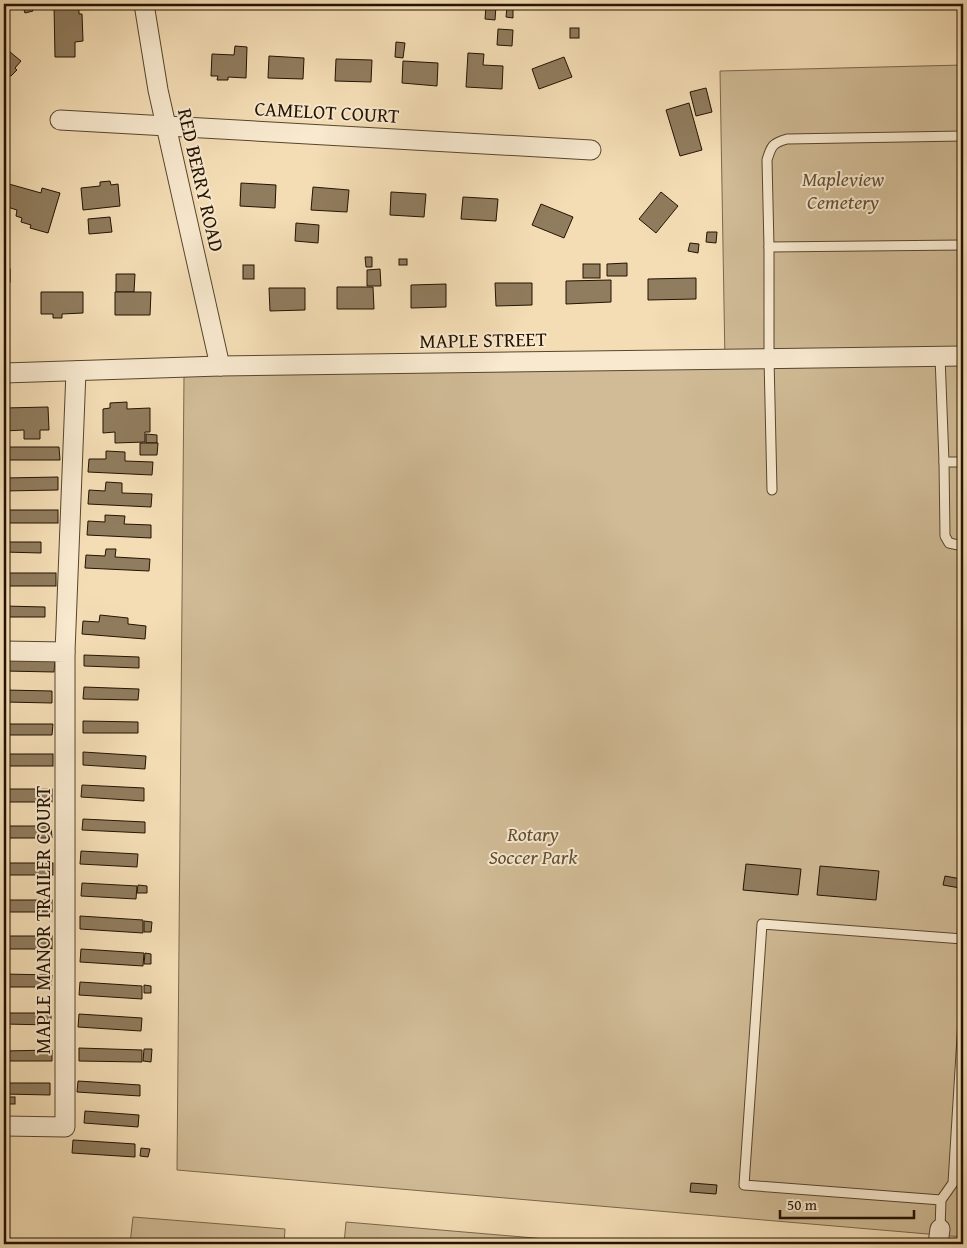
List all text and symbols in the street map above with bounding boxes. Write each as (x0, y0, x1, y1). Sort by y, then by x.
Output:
street label: CAMELOT COURT (254, 93, 400, 130)
street label: RED BERRY ROAD (171, 105, 232, 254)
park label: Mapleview Cemetery (802, 164, 884, 216)
street label: MAPLE STREET (419, 324, 547, 355)
street label: MAPLE MANOR TRAILER COURT (28, 786, 57, 1054)
park label: Rotary Soccer Park (489, 819, 578, 871)
scale bar (780, 1188, 913, 1220)
text: 50 m (787, 1194, 818, 1215)

